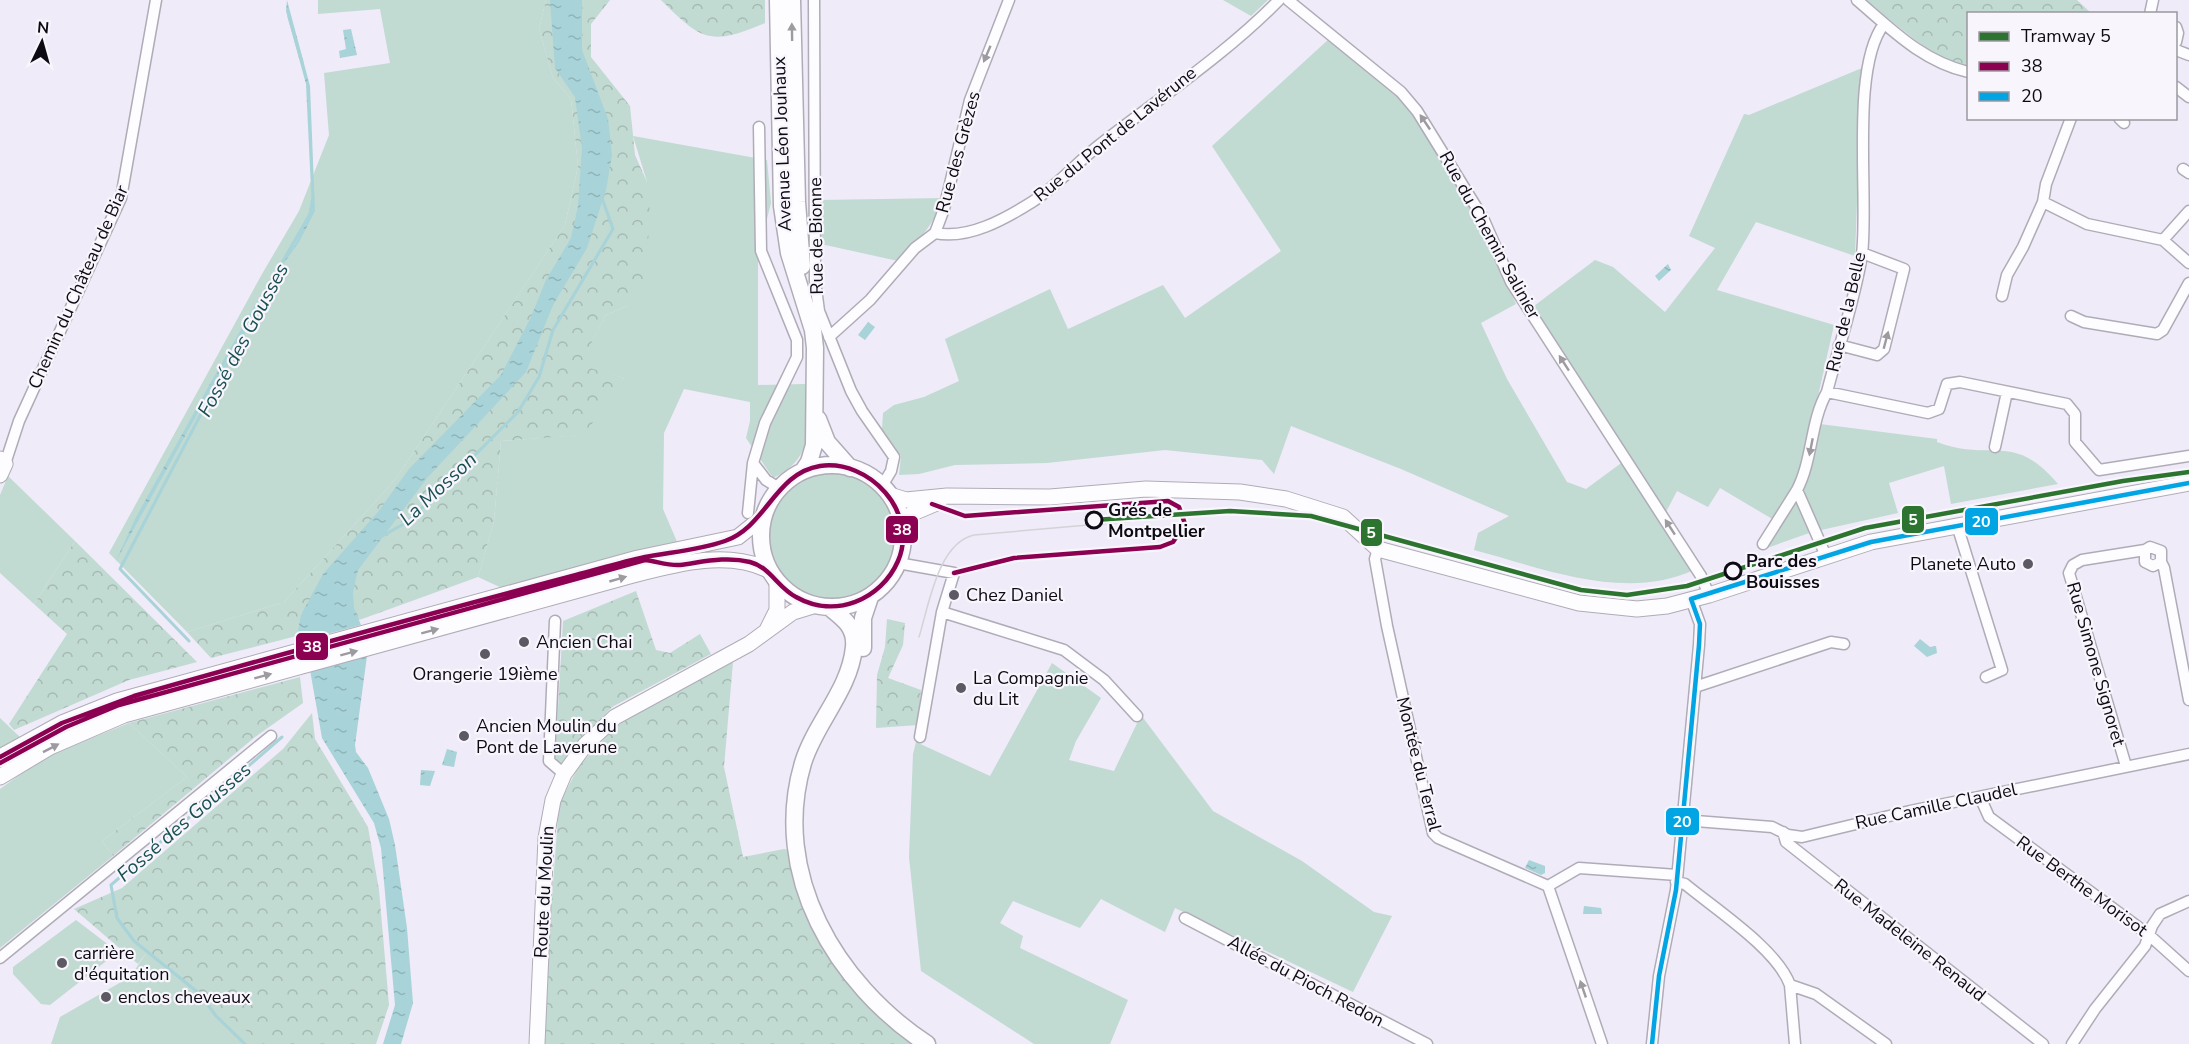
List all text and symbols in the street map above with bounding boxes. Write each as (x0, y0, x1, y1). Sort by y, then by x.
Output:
north arrow (12, 12, 72, 72)
legend (1967, 12, 2177, 120)
text: N (36, 17, 50, 40)
one-way arrow (787, 23, 797, 42)
text: Tramway 5 (2021, 24, 2111, 48)
one-way arrow (982, 45, 991, 63)
text: 38 (2021, 54, 2043, 78)
street label: Avenue Léon Jouhaux (767, 55, 797, 232)
street label: Rue du Pont de Lavérune (1029, 61, 1201, 207)
text: 20 (2021, 84, 2043, 108)
street label: Rue des Grèzes (930, 89, 986, 215)
one-way arrow (1419, 114, 1431, 130)
street label: Rue du Chemin Salinier (1434, 147, 1546, 324)
street label: Rue de Bionne (803, 177, 829, 295)
street label: Chemin du Château de Biar (22, 181, 134, 393)
street label: Rue de la Belle (1821, 250, 1871, 374)
water label: Fossé des Gousses (191, 259, 295, 421)
one-way arrow (1882, 331, 1892, 349)
one-way arrow (1559, 355, 1570, 371)
one-way arrow (1806, 438, 1815, 457)
water label: La Mosson (393, 446, 483, 532)
place label: Grés de Montpellier (1108, 498, 1205, 543)
line badge: 5 (1901, 505, 1925, 534)
line badge: 20 (1964, 507, 1999, 536)
text: 5 (1908, 509, 1918, 531)
marker: Grés de Montpellier (1085, 511, 1103, 529)
text: 20 (1971, 511, 1991, 533)
line badge: 38 (885, 515, 919, 544)
line badge: 5 (1360, 518, 1383, 547)
text: 38 (892, 519, 912, 541)
one-way arrow (1664, 519, 1675, 535)
text: 5 (1366, 522, 1376, 544)
place label: Parc des Bouisses (1746, 549, 1820, 594)
place label: Planete Auto (1910, 552, 2016, 576)
marker: Planete Auto (2021, 557, 2035, 571)
marker: Parc des Bouisses (1724, 562, 1742, 580)
one-way arrow (609, 574, 627, 583)
street label: Rue Simone Signoret (2061, 579, 2131, 750)
place label: Chez Daniel (966, 583, 1064, 607)
marker: Chez Daniel (947, 588, 961, 602)
one-way arrow (421, 626, 439, 635)
place label: Ancien Chai (536, 630, 632, 654)
line badge: 38 (295, 632, 329, 661)
marker: Ancien Chai (517, 635, 531, 649)
text: 38 (302, 636, 322, 658)
one-way arrow (340, 647, 358, 657)
marker: Orangerie 19ième (478, 647, 492, 661)
place label: Orangerie 19ième (412, 662, 558, 686)
place label: La Compagnie du Lit (973, 666, 1088, 711)
one-way arrow (254, 671, 272, 681)
marker: La Compagnie du Lit (954, 681, 968, 695)
street label: Montée du Terral (1391, 694, 1447, 834)
place label: Ancien Moulin du Pont de Laverune (476, 714, 617, 759)
marker: Ancien Moulin du Pont de Laverune (457, 729, 471, 743)
one-way arrow (42, 743, 59, 752)
water label: Fossé des Gousses (111, 756, 257, 888)
street label: Rue Camille Claudel (1853, 777, 2020, 835)
line badge: 20 (1665, 807, 1700, 836)
text: 20 (1672, 811, 1692, 833)
street label: Route du Moulin (529, 825, 559, 959)
street label: Rue Berthe Morisot (2012, 830, 2153, 942)
street label: Rue Madeleine Renaud (1829, 873, 1991, 1007)
street label: Allée du Pioch Redon (1224, 930, 1388, 1032)
place label: carrière d'équitation (74, 941, 169, 986)
marker: carrière d'équitation (55, 956, 69, 970)
one-way arrow (1578, 980, 1588, 998)
place label: enclos cheveaux (118, 985, 251, 1009)
marker: enclos cheveaux (99, 990, 113, 1004)

